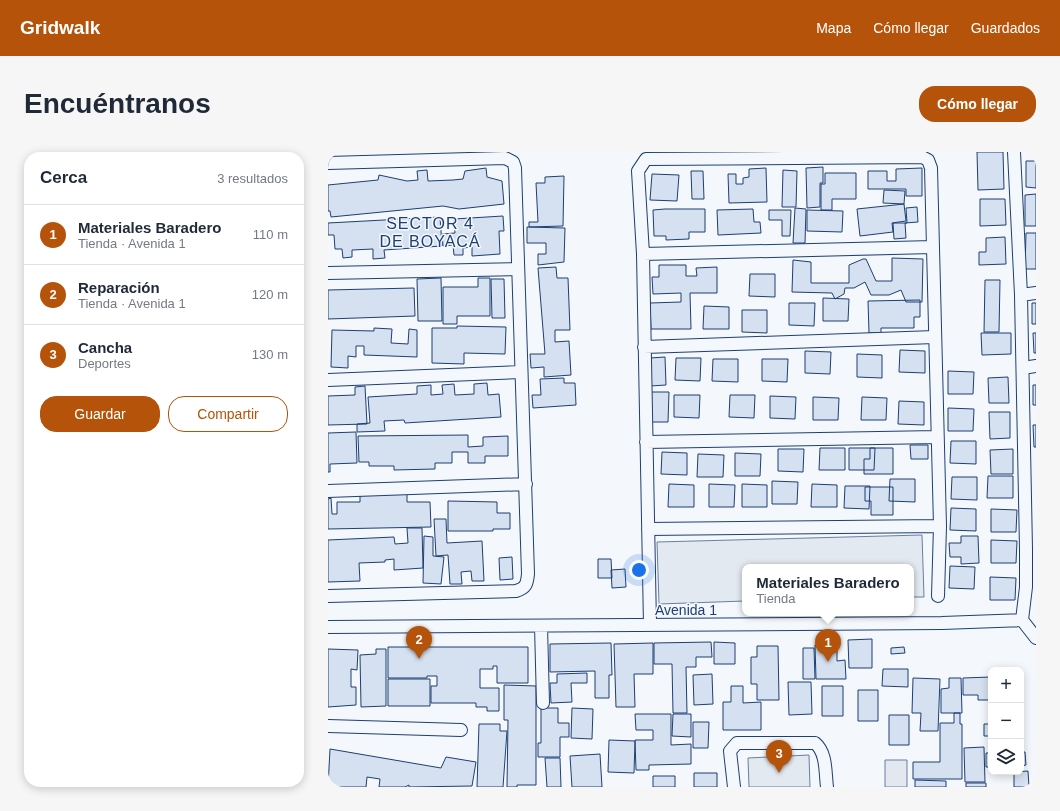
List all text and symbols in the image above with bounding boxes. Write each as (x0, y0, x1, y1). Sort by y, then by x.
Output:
text: Gridwalk (20, 17, 100, 38)
text: Mapa (816, 20, 851, 36)
text: Cómo llegar (873, 20, 949, 36)
text: Guardados (971, 20, 1040, 36)
button: Cómo llegar (919, 86, 1036, 122)
text: Encuéntranos (24, 88, 211, 119)
text: Cerca (40, 168, 87, 187)
text: 3 resultados (217, 171, 288, 186)
district label: SECTOR 4 DE BOYACÁ (379, 215, 481, 250)
text: Materiales Baradero (78, 219, 221, 236)
text: 1 (49, 227, 57, 242)
text: 110 m (253, 227, 288, 242)
text: Tienda · Avenida 1 (78, 236, 186, 251)
text: Reparación (78, 279, 160, 296)
text: 2 (49, 287, 57, 302)
text: 120 m (252, 287, 288, 302)
text: Tienda · Avenida 1 (78, 296, 186, 311)
text: Cancha (78, 339, 132, 356)
text: 3 (49, 347, 57, 362)
text: 130 m (252, 347, 288, 362)
text: Deportes (78, 356, 131, 371)
button: Guardar (40, 396, 160, 432)
button: Compartir (168, 396, 288, 432)
your location (629, 560, 649, 580)
popup (742, 564, 914, 616)
text: Materiales Baradero (756, 574, 900, 591)
text: Tienda (756, 591, 796, 606)
street label: Avenida 1 (655, 602, 717, 618)
pin: 2 (406, 626, 432, 659)
pin: 1 (815, 629, 841, 662)
map controls (988, 667, 1024, 775)
button: + (988, 667, 1024, 703)
button: − (988, 703, 1024, 739)
button: layers (988, 739, 1024, 775)
pin: 3 (766, 740, 792, 773)

